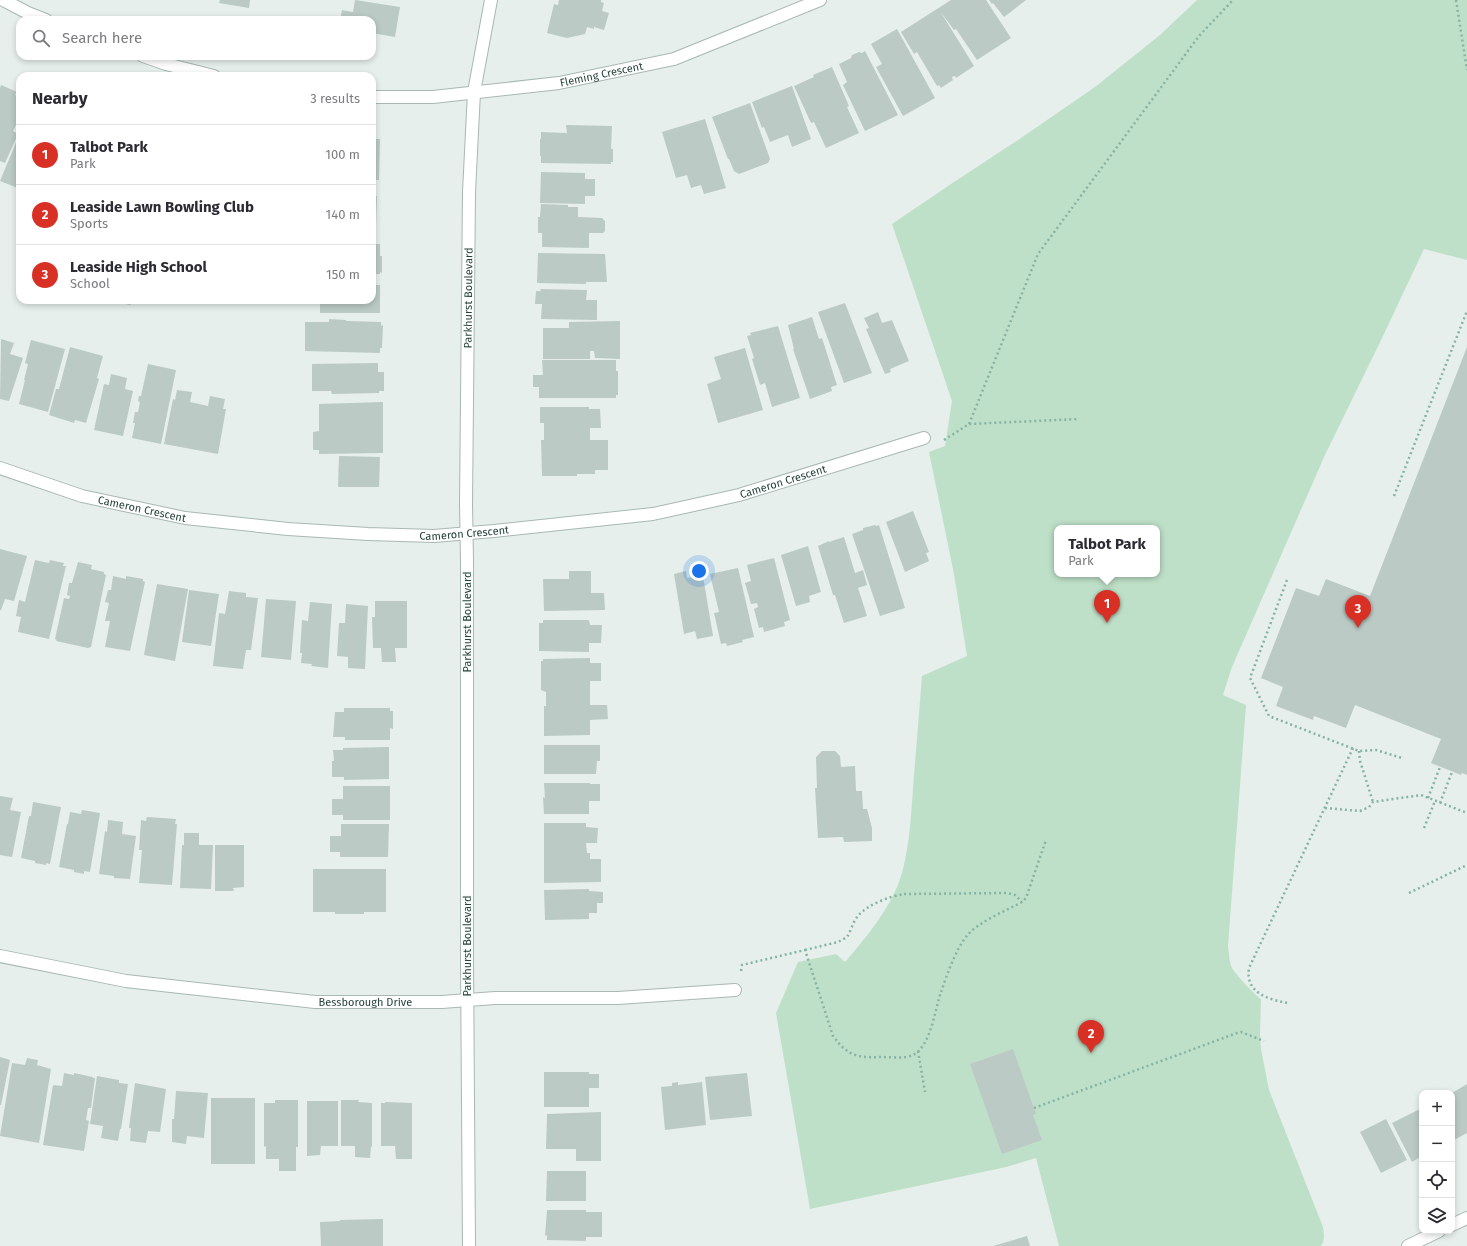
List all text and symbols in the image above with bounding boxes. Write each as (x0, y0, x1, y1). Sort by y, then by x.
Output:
search box (16, 16, 376, 60)
icon: search (30, 27, 52, 49)
text: Search here (62, 29, 142, 47)
street label: Fleming Crescent (559, 60, 644, 90)
text: Nearby (32, 88, 87, 109)
text: 3 results (310, 91, 360, 106)
text: Talbot Park (70, 138, 148, 156)
text: 1 (42, 147, 48, 162)
text: 100 m (325, 147, 360, 162)
text: Park (70, 156, 96, 171)
text: Leaside Lawn Bowling Club (70, 198, 254, 216)
text: 2 (42, 207, 48, 222)
text: 140 m (326, 207, 360, 222)
text: Sports (70, 216, 108, 231)
street label: Parkhurst Boulevard (461, 247, 475, 349)
text: Leaside High School (70, 258, 207, 276)
text: 3 (42, 267, 48, 282)
text: 150 m (326, 267, 360, 282)
text: School (70, 276, 110, 291)
street label: Cameron Crescent (738, 462, 828, 501)
street label: Cameron Crescent (97, 494, 187, 525)
street label: Cameron Crescent (419, 523, 510, 543)
popup (1054, 525, 1160, 577)
text: Talbot Park (1068, 535, 1146, 553)
text: Park (1068, 553, 1094, 568)
your location (689, 561, 709, 581)
street label: Parkhurst Boulevard (461, 572, 474, 672)
pin: 1 (1094, 590, 1120, 623)
pin: 3 (1345, 595, 1371, 628)
street label: Parkhurst Boulevard (461, 896, 474, 996)
street label: Bessborough Drive (319, 996, 412, 1009)
pin: 2 (1078, 1020, 1104, 1053)
map controls (1419, 1090, 1455, 1234)
button: + (1419, 1090, 1455, 1126)
button: − (1419, 1126, 1455, 1162)
button: locate (1419, 1162, 1455, 1198)
button: layers (1419, 1198, 1455, 1234)

